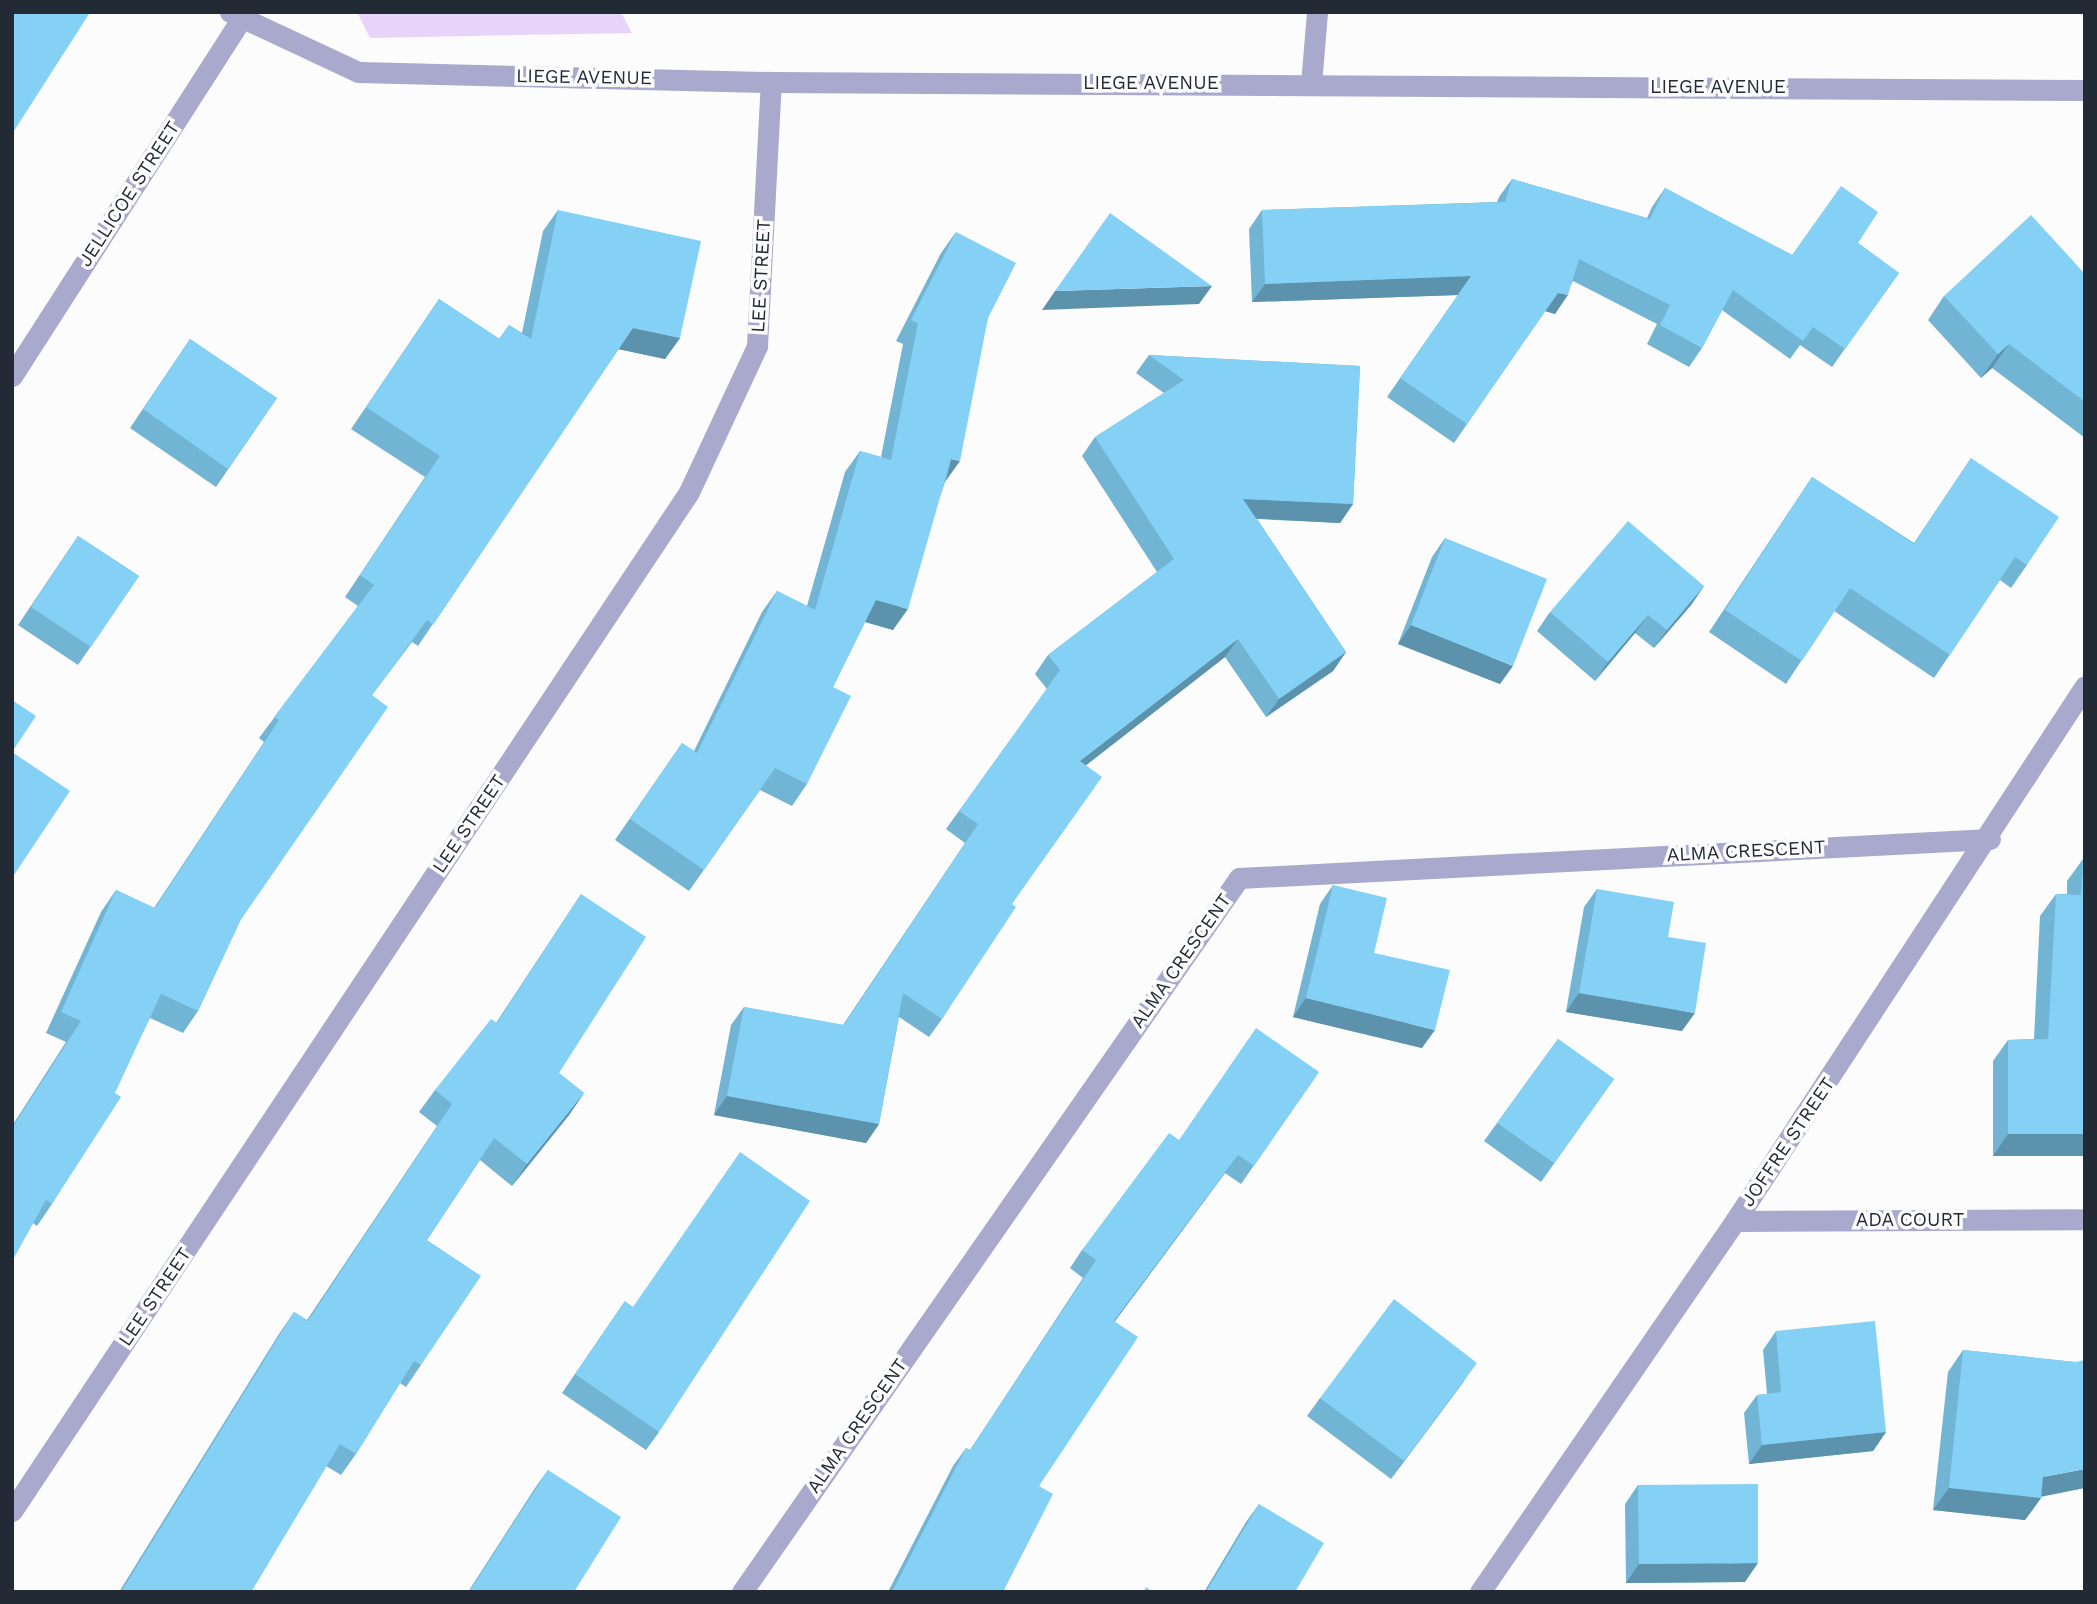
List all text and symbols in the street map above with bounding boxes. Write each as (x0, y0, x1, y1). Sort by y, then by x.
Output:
street label: LIEGE AVENUE (516, 64, 652, 90)
street label: LIEGE AVENUE (1083, 72, 1219, 94)
street label: LIEGE AVENUE (1650, 76, 1786, 98)
street label: JELLICOE STREET (74, 117, 184, 271)
street label: LEE STREET (747, 219, 775, 333)
street label: LEE STREET (428, 771, 510, 877)
street label: ALMA CRESCENT (1666, 835, 1826, 867)
street label: ALMA CRESCENT (1126, 889, 1236, 1033)
street label: JOFFRE STREET (1736, 1073, 1840, 1211)
street label: ADA COURT (1855, 1209, 1965, 1231)
street label: LEE STREET (114, 1244, 196, 1350)
street label: ALMA CRESCENT (802, 1354, 912, 1498)

